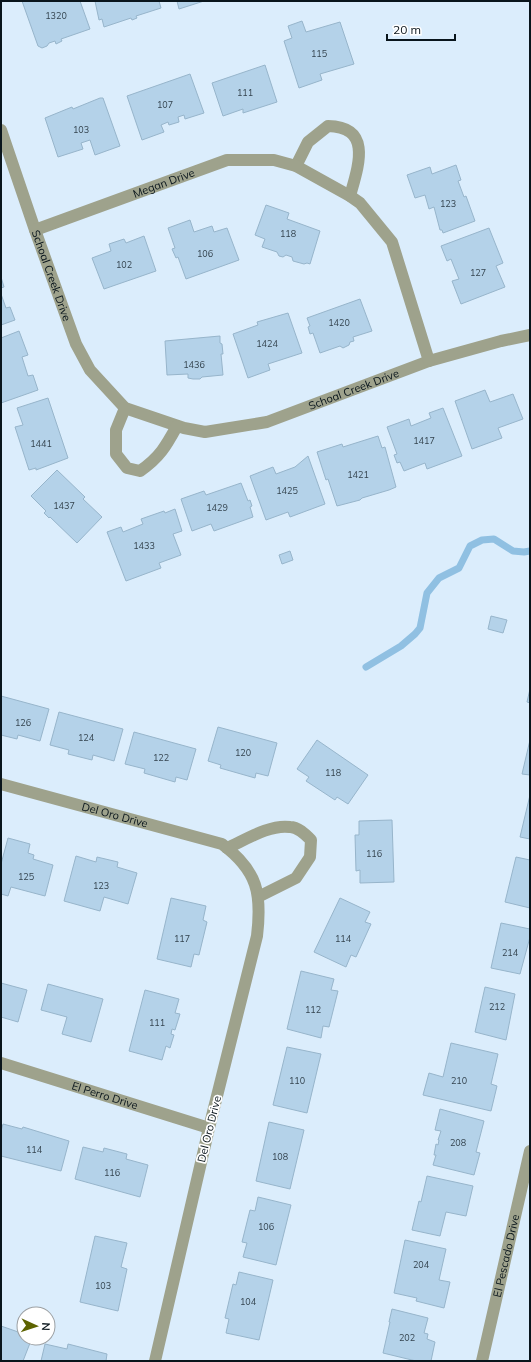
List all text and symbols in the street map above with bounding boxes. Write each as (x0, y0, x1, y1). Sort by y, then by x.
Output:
house number: 1320 (45, 10, 67, 21)
scale bar (387, 16, 455, 42)
text: 20 m (393, 22, 421, 37)
house number: 115 (311, 48, 328, 59)
house number: 111 (237, 87, 253, 98)
house number: 107 (157, 99, 173, 110)
house number: 103 (73, 124, 89, 135)
street label: Megan Drive (131, 165, 196, 201)
house number: 123 (440, 198, 456, 209)
street label: Schoal Creek Drive (29, 228, 74, 323)
house number: 118 (280, 228, 296, 239)
house number: 106 (197, 248, 213, 259)
house number: 102 (116, 259, 132, 270)
house number: 127 (470, 267, 486, 278)
house number: 1420 (328, 317, 350, 328)
house number: 1424 (256, 338, 278, 349)
house number: 1436 (183, 359, 205, 370)
street label: Schoal Creek Drive (306, 366, 401, 413)
house number: 1417 (413, 435, 435, 446)
house number: 1441 (30, 438, 52, 449)
house number: 1421 (347, 469, 369, 480)
house number: 1425 (276, 485, 298, 496)
house number: 1437 (53, 500, 75, 511)
house number: 1429 (206, 502, 228, 513)
house number: 1433 (133, 540, 155, 551)
house number: 126 (15, 717, 31, 728)
house number: 124 (78, 732, 95, 743)
house number: 120 (235, 747, 251, 758)
house number: 122 (153, 752, 169, 763)
house number: 118 (325, 767, 341, 778)
street label: Del Oro Drive (80, 799, 149, 831)
house number: 116 (366, 848, 382, 859)
house number: 125 (18, 871, 35, 882)
house number: 123 (93, 880, 109, 891)
house number: 117 (174, 933, 190, 944)
house number: 114 (335, 933, 352, 944)
house number: 214 (502, 947, 519, 958)
house number: 212 (489, 1001, 505, 1012)
house number: 112 (305, 1004, 321, 1015)
house number: 111 (149, 1017, 165, 1028)
house number: 110 (289, 1075, 305, 1086)
house number: 210 (451, 1075, 467, 1086)
street label: El Perro Drive (70, 1079, 140, 1112)
street label: Del Oro Drive (194, 1094, 224, 1164)
house number: 208 (450, 1137, 466, 1148)
house number: 114 (26, 1144, 43, 1155)
house number: 108 (272, 1151, 288, 1162)
house number: 116 (104, 1167, 120, 1178)
street label: El Pescado Drive (490, 1213, 522, 1299)
house number: 106 (258, 1221, 274, 1232)
house number: 204 (413, 1259, 430, 1270)
house number: 103 (95, 1280, 111, 1291)
house number: 104 (240, 1296, 257, 1307)
north arrow (16, 1306, 56, 1346)
text: N (39, 1322, 53, 1331)
house number: 202 (399, 1332, 415, 1343)

